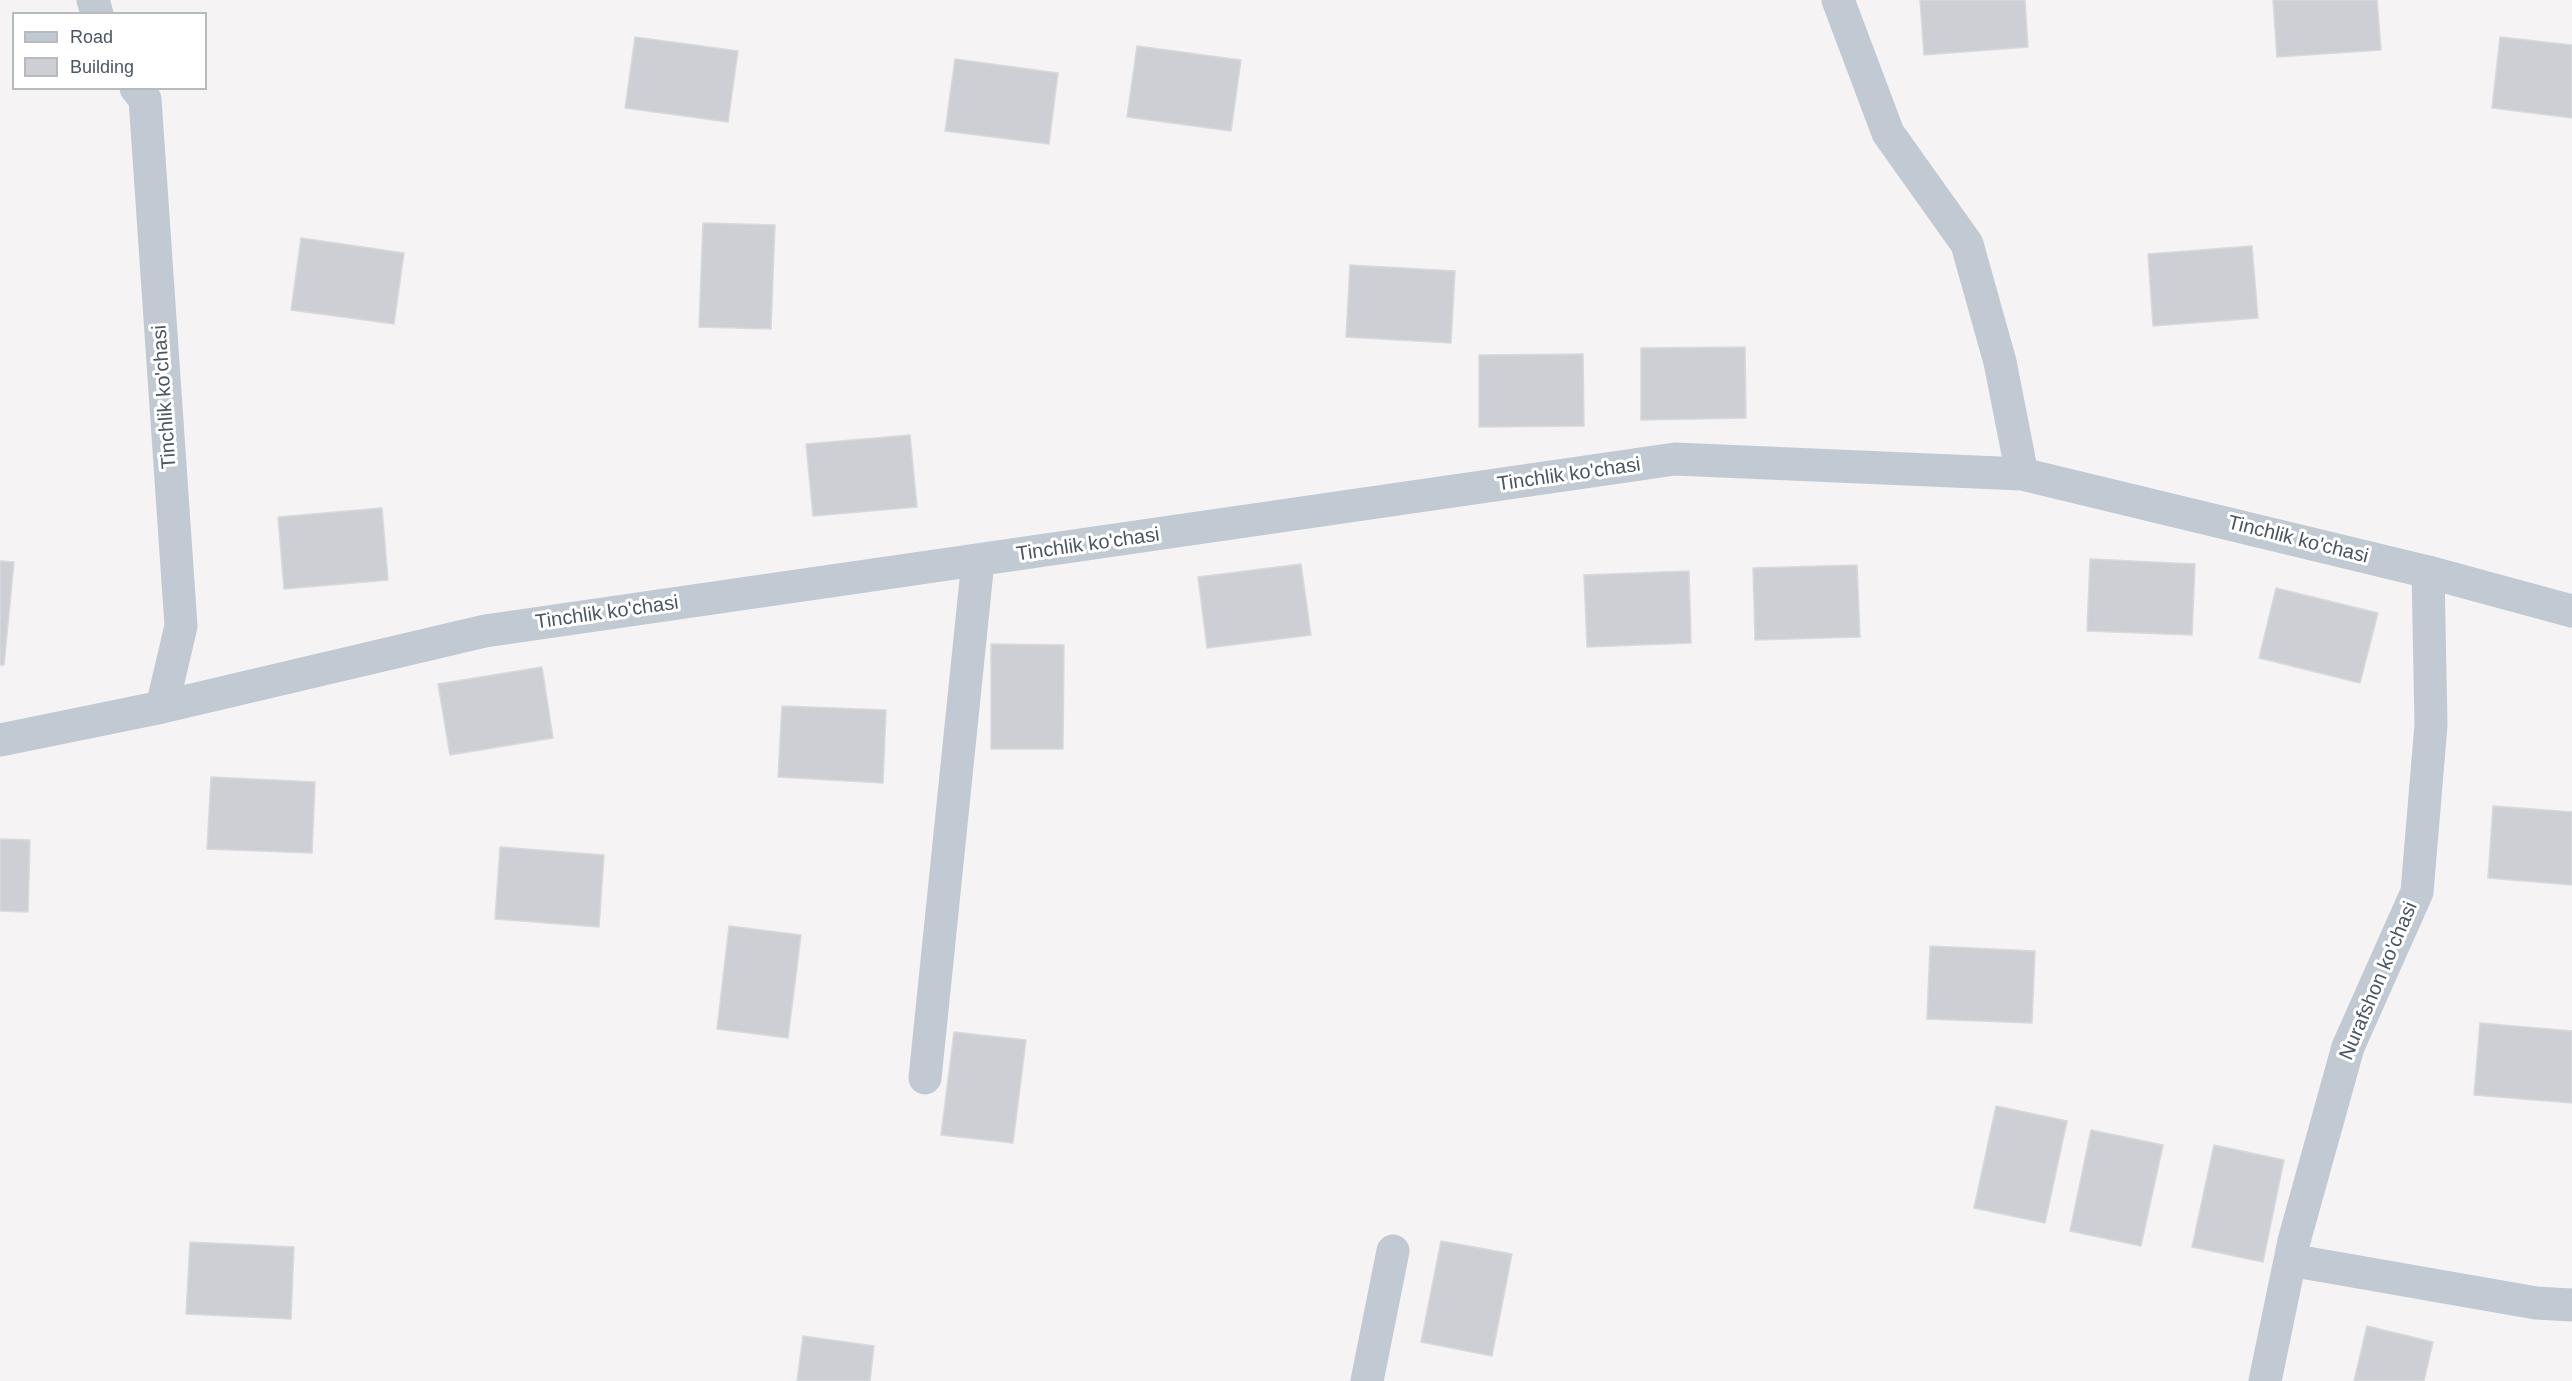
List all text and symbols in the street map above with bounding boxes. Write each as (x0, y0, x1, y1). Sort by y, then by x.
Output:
legend (12, 12, 207, 90)
text: Road (70, 27, 113, 47)
text: Building (70, 57, 134, 77)
street label: Tinchlik ko'chasi (148, 324, 182, 470)
street label: Tinchlik ko'chasi (1496, 453, 1642, 497)
street label: Tinchlik ko'chasi (2225, 511, 2371, 569)
street label: Tinchlik ko'chasi (1015, 523, 1161, 567)
street label: Tinchlik ko'chasi (534, 591, 680, 635)
street label: Nurafshon ko'chasi (2335, 898, 2423, 1064)

